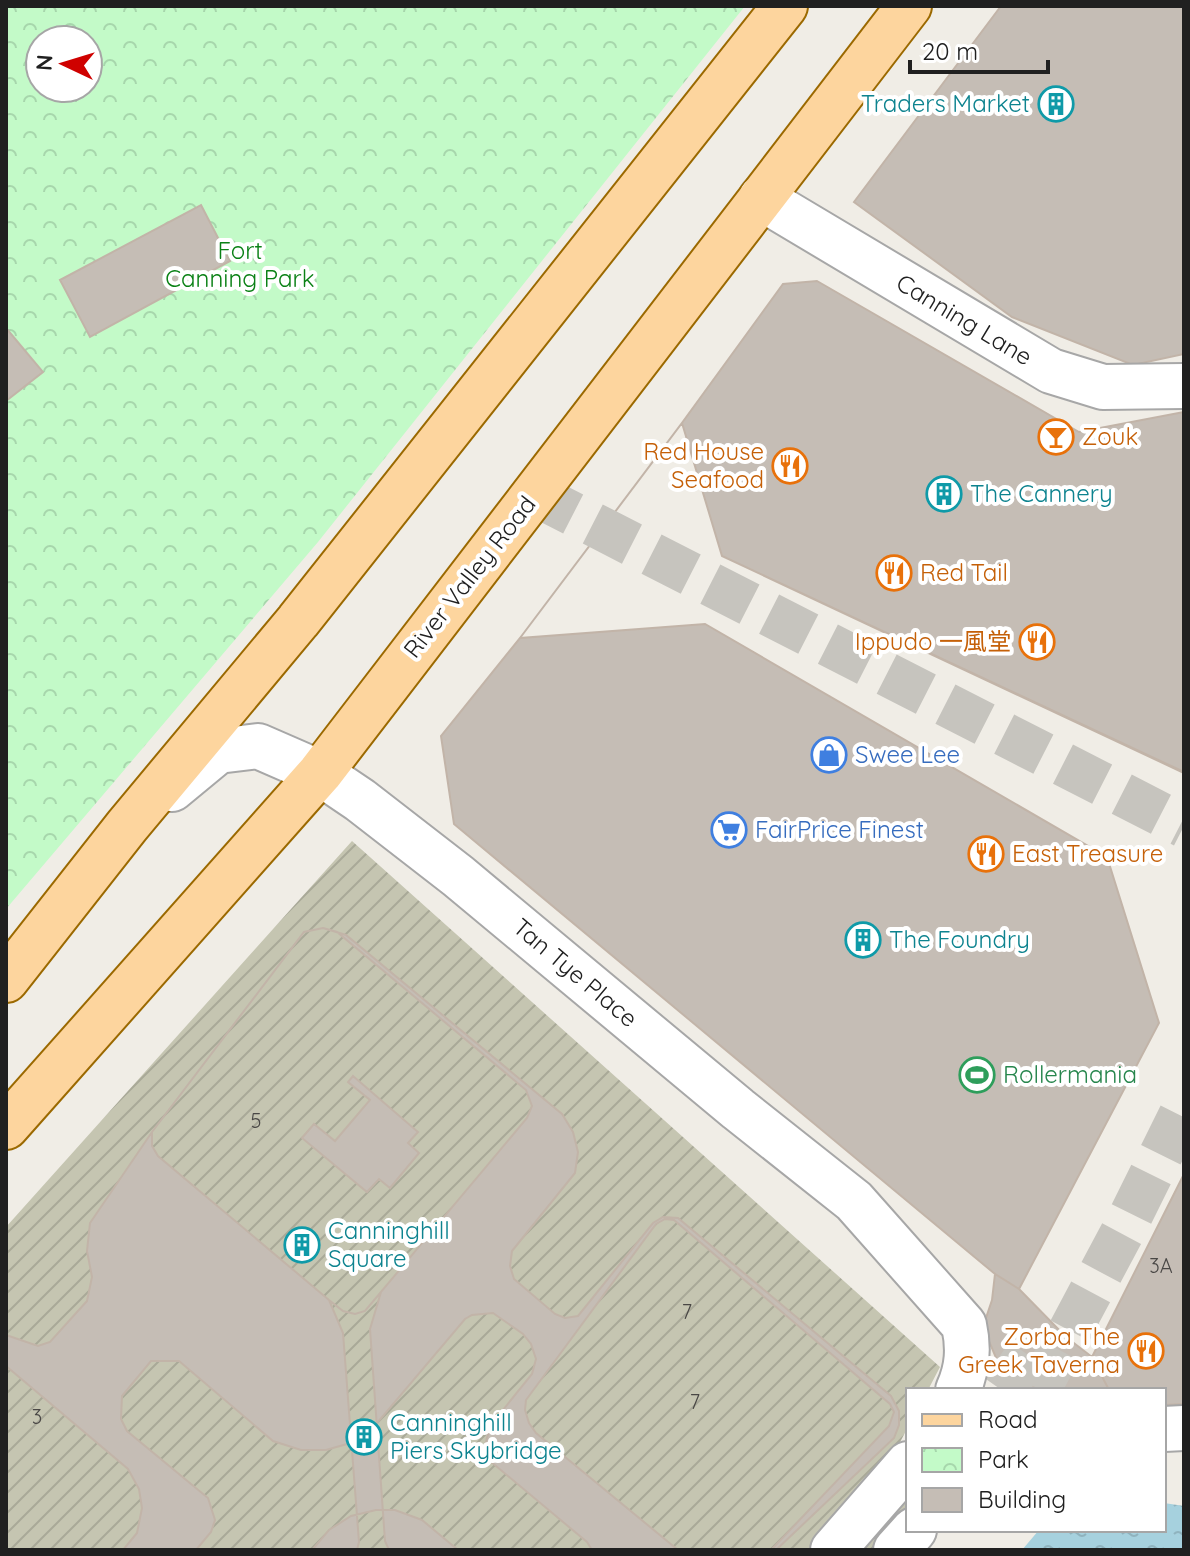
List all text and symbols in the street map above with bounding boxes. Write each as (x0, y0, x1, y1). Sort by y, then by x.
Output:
north arrow (24, 24, 104, 104)
scale bar (910, 24, 1048, 74)
text: 20 m (922, 36, 978, 66)
text: N (30, 54, 59, 72)
building icon: Traders Market (1037, 85, 1075, 123)
place label: Traders Market (861, 88, 1030, 118)
park label: Fort Canning Park (165, 235, 315, 293)
street label: Canning Lane (891, 267, 1038, 371)
bar icon: Zouk (1037, 418, 1075, 456)
place label: Zouk (1082, 421, 1138, 451)
place label: Red House Seafood (643, 436, 764, 494)
restaurant icon: Red House Seafood (771, 447, 809, 485)
building icon: The Cannery (925, 475, 963, 513)
place label: The Cannery (970, 478, 1113, 508)
street label: River Valley Road (397, 489, 542, 663)
restaurant icon: Red Tail (875, 554, 913, 592)
place label: Red Tail (920, 557, 1008, 587)
restaurant icon: Ippudo 一風堂 (1018, 623, 1056, 661)
place label: Ippudo 一風堂 (855, 626, 1011, 656)
shop icon: Swee Lee (810, 736, 848, 774)
place label: Swee Lee (855, 739, 960, 769)
supermarket icon: FairPrice Finest (710, 811, 748, 849)
place label: FairPrice Finest (755, 814, 924, 844)
restaurant icon: East Treasure (967, 835, 1005, 873)
place label: East Treasure (1012, 838, 1163, 868)
street label: Tan Tye Place (507, 911, 644, 1033)
building icon: The Foundry (844, 921, 882, 959)
place label: The Foundry (889, 924, 1030, 954)
sports icon: Rollermania (958, 1056, 996, 1094)
place label: Rollermania (1003, 1059, 1137, 1089)
house number: 5 (251, 1108, 261, 1133)
place label: Canninghill Square (328, 1215, 450, 1273)
building icon: Canninghill Square (283, 1226, 321, 1264)
house number: 3A (1149, 1253, 1173, 1278)
house number: 7 (682, 1299, 692, 1324)
place label: Zorba The Greek Taverna (958, 1321, 1120, 1379)
restaurant icon: Zorba The Greek Taverna (1127, 1332, 1165, 1370)
legend (906, 1388, 1166, 1532)
house number: 7 (690, 1389, 700, 1414)
house number: 3 (32, 1404, 42, 1429)
text: Road (978, 1404, 1038, 1434)
place label: Canninghill Piers Skybridge (390, 1407, 562, 1465)
building icon: Canninghill Piers Skybridge (345, 1418, 383, 1456)
text: Park (978, 1444, 1029, 1474)
text: Building (978, 1484, 1066, 1514)

